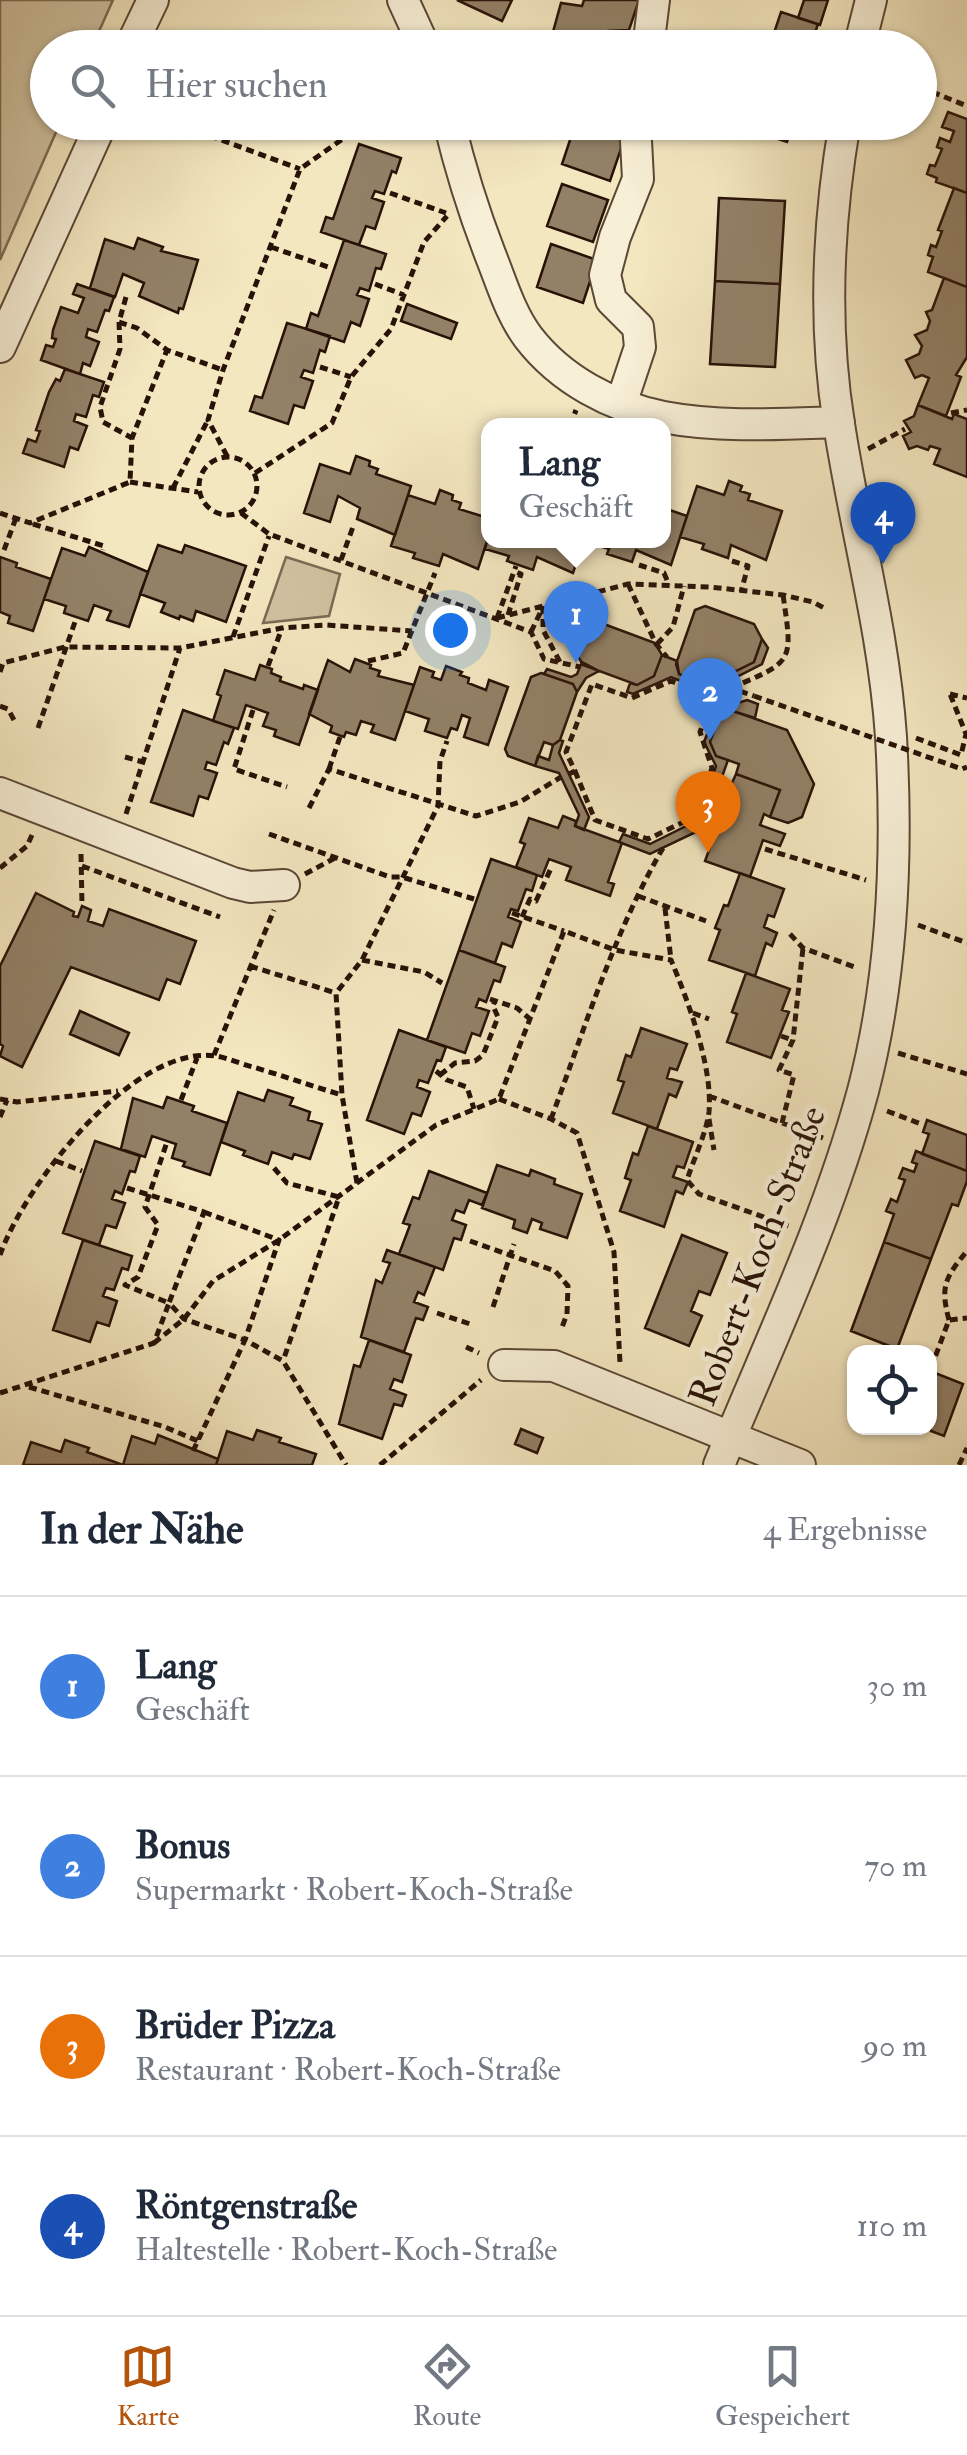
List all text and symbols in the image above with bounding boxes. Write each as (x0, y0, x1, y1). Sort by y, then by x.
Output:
search box (30, 30, 937, 140)
icon: search (65, 58, 120, 113)
text: Hier suchen (145, 61, 328, 109)
popup (481, 418, 671, 548)
text: Lang (519, 439, 600, 487)
pin: 4 (850, 482, 916, 564)
text: Geschäft (519, 487, 633, 527)
pin: 1 (544, 580, 608, 663)
your location (425, 605, 476, 656)
pin: 2 (678, 658, 742, 740)
pin: 3 (676, 770, 740, 853)
street label: Robert-Koch-Straße (679, 1099, 837, 1413)
map controls (847, 1345, 937, 1435)
button: locate (847, 1345, 937, 1435)
text: In der Nähe (40, 1504, 244, 1556)
text: 4 Ergebnisse (763, 1510, 927, 1550)
text: Lang (135, 1642, 216, 1690)
text: 1 (67, 1666, 78, 1706)
text: 30 m (867, 1666, 927, 1706)
text: Geschäft (135, 1690, 250, 1730)
text: Bonus (135, 1822, 230, 1870)
text: 2 (64, 1846, 81, 1886)
text: 70 m (864, 1846, 927, 1886)
text: Supermarkt · Robert-Koch-Straße (135, 1870, 573, 1910)
text: Brüder Pizza (135, 2002, 335, 2050)
text: 3 (66, 2026, 79, 2066)
text: 90 m (863, 2026, 927, 2066)
text: Restaurant · Robert-Koch-Straße (135, 2050, 561, 2090)
text: Röntgenstraße (135, 2182, 358, 2230)
text: 4 (64, 2206, 81, 2246)
text: 110 m (856, 2206, 927, 2246)
text: Haltestelle · Robert-Koch-Straße (135, 2230, 557, 2270)
tab: Karte (117, 2339, 179, 2434)
tab: Route (413, 2339, 481, 2434)
tab: Gespeichert (715, 2339, 850, 2434)

